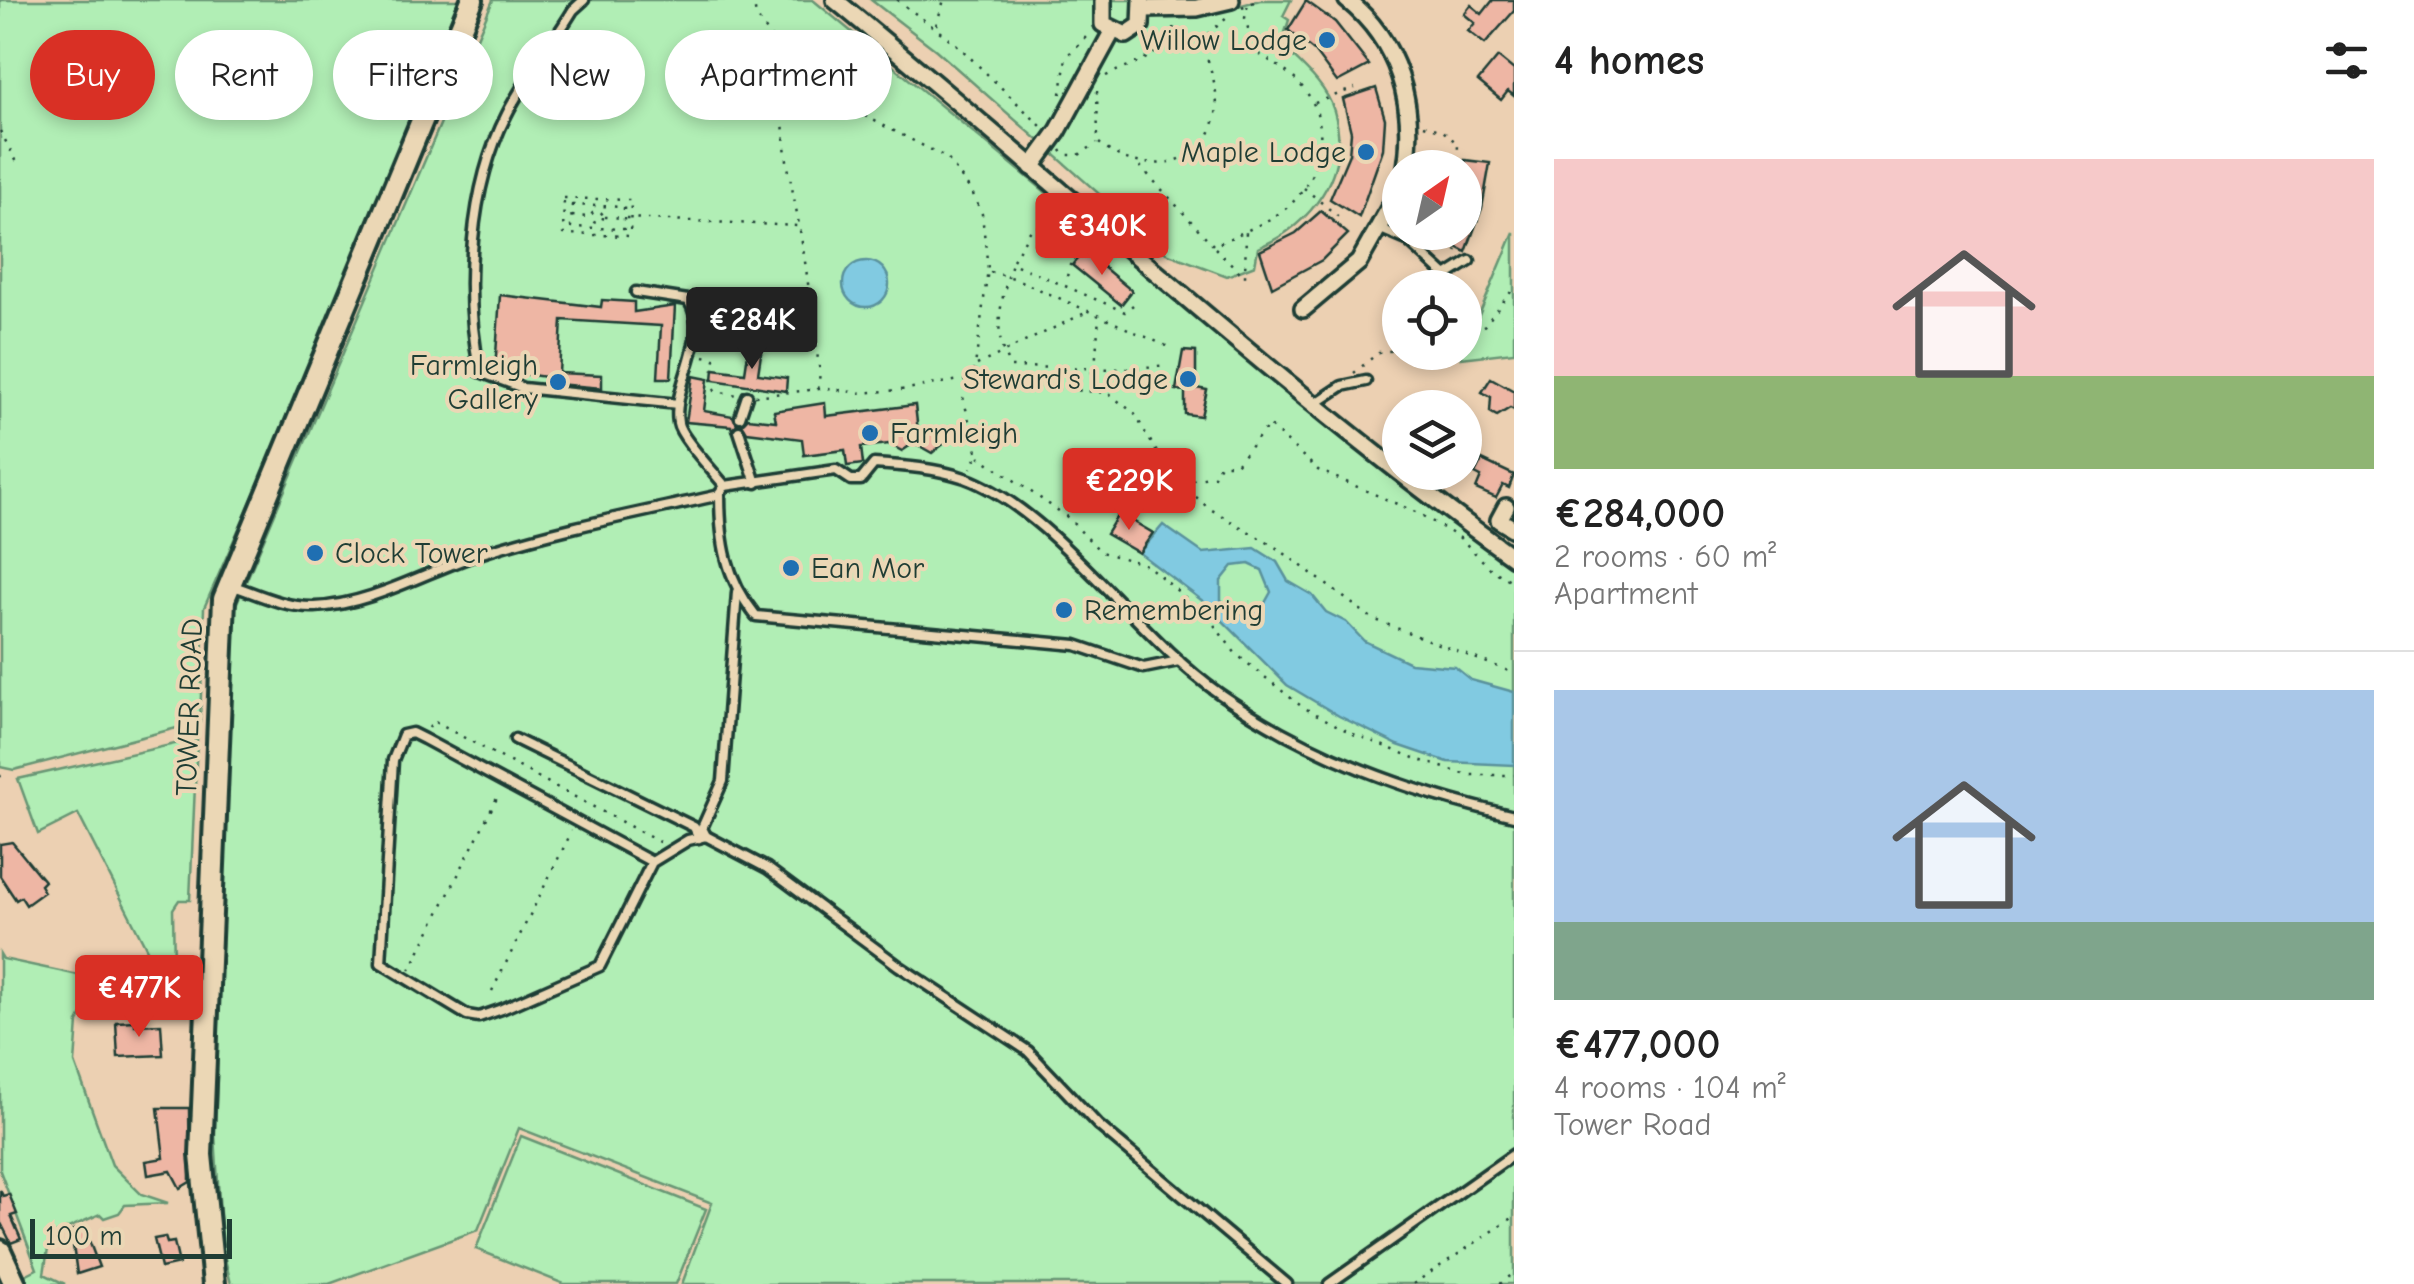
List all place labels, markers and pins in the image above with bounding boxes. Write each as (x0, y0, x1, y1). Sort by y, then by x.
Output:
place label: Willow Lodge (1140, 23, 1307, 58)
marker: Willow Lodge (1316, 29, 1338, 51)
place label: Maple Lodge (1181, 135, 1346, 170)
marker: Maple Lodge (1355, 141, 1377, 163)
pin: €340K (1032, 193, 1172, 278)
pin: €284K (682, 287, 822, 372)
place label: Farmleigh Gallery (410, 348, 539, 417)
place label: Steward's Lodge (963, 362, 1168, 397)
marker: Steward's Lodge (1177, 368, 1199, 390)
marker: Farmleigh Gallery (547, 371, 569, 393)
place label: Farmleigh (890, 416, 1018, 451)
marker: Farmleigh (859, 422, 881, 444)
pin: €229K (1059, 448, 1199, 533)
place label: Clock Tower (335, 536, 488, 571)
marker: Clock Tower (304, 542, 326, 564)
place label: Ean Mor (811, 551, 924, 586)
marker: Ean Mor (780, 557, 802, 579)
place label: Remembering (1084, 593, 1264, 628)
marker: Remembering (1053, 599, 1075, 621)
pin: €477K (69, 955, 209, 1040)

